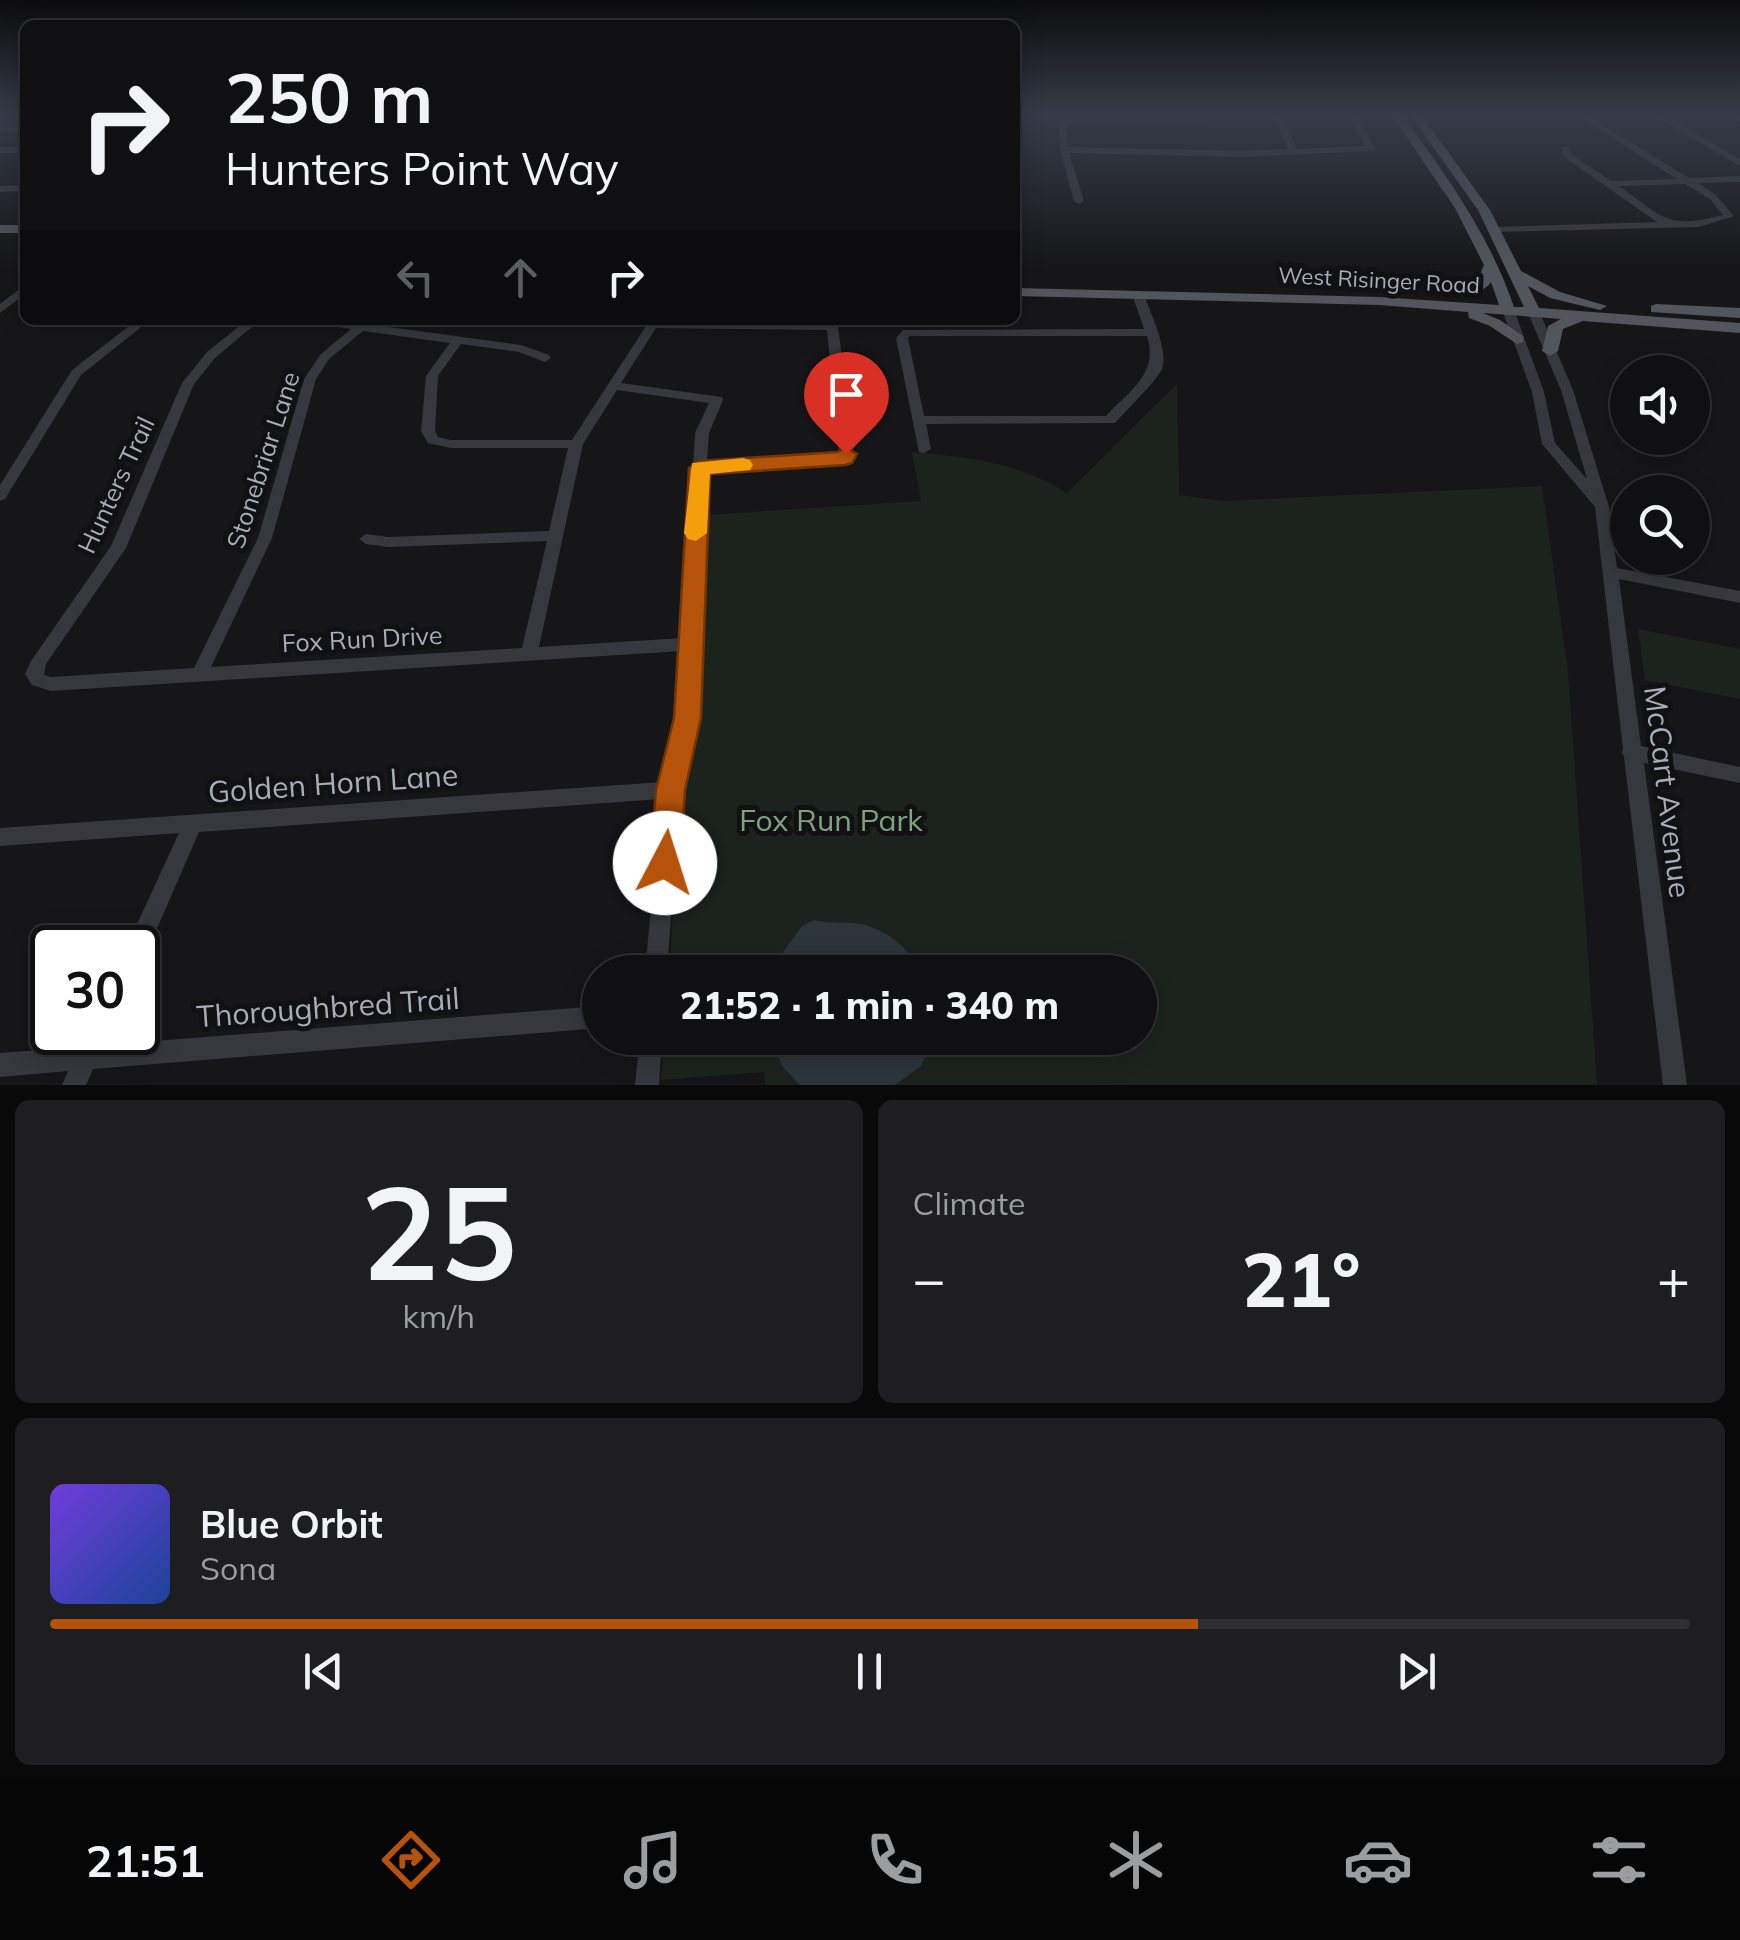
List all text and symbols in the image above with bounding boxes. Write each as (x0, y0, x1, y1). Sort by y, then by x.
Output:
text: 250 m (225, 53, 433, 141)
icon: right (60, 60, 190, 190)
text: Hunters Point Way (225, 140, 619, 196)
icon: left (388, 250, 443, 305)
icon: ahead (493, 250, 548, 305)
icon: right (598, 250, 653, 305)
street label: West Risinger Road (1278, 261, 1480, 299)
pin (804, 352, 889, 455)
map controls (1610, 355, 1710, 575)
button: sound (1610, 355, 1710, 455)
street label: Stonebriar Lane (219, 367, 306, 552)
icon: arrive (819, 367, 874, 422)
street label: Hunters Trail (70, 411, 161, 558)
button: search (1610, 475, 1710, 575)
street label: Fox Run Drive (281, 619, 443, 658)
street label: McCart Avenue (1636, 684, 1700, 900)
street label: Golden Horn Lane (207, 755, 459, 811)
park label: Fox Run Park (739, 801, 923, 839)
position arrow (613, 811, 717, 915)
speed limit sign: 30 (30, 925, 160, 1055)
street label: Thoroughbred Trail (195, 979, 461, 1035)
text: 21:52 · 1 min · 340 m (680, 981, 1059, 1029)
text: 25 (361, 1149, 517, 1313)
text: Climate (913, 1183, 1025, 1223)
text: 21° (1242, 1232, 1361, 1326)
text: − (913, 1244, 946, 1313)
text: + (1657, 1244, 1690, 1313)
text: km/h (403, 1296, 475, 1336)
text: Blue Orbit (200, 1500, 383, 1548)
text: Sona (200, 1548, 276, 1588)
icon: previous (296, 1644, 351, 1699)
icon: pause (842, 1644, 897, 1699)
icon: next (1389, 1644, 1444, 1699)
icon: directions (376, 1825, 446, 1895)
icon: music (618, 1825, 688, 1895)
icon: phone (860, 1825, 930, 1895)
icon: climate (1101, 1825, 1171, 1895)
icon: car (1343, 1825, 1413, 1895)
icon: filters (1584, 1825, 1654, 1895)
text: 21:51 (86, 1832, 205, 1888)

